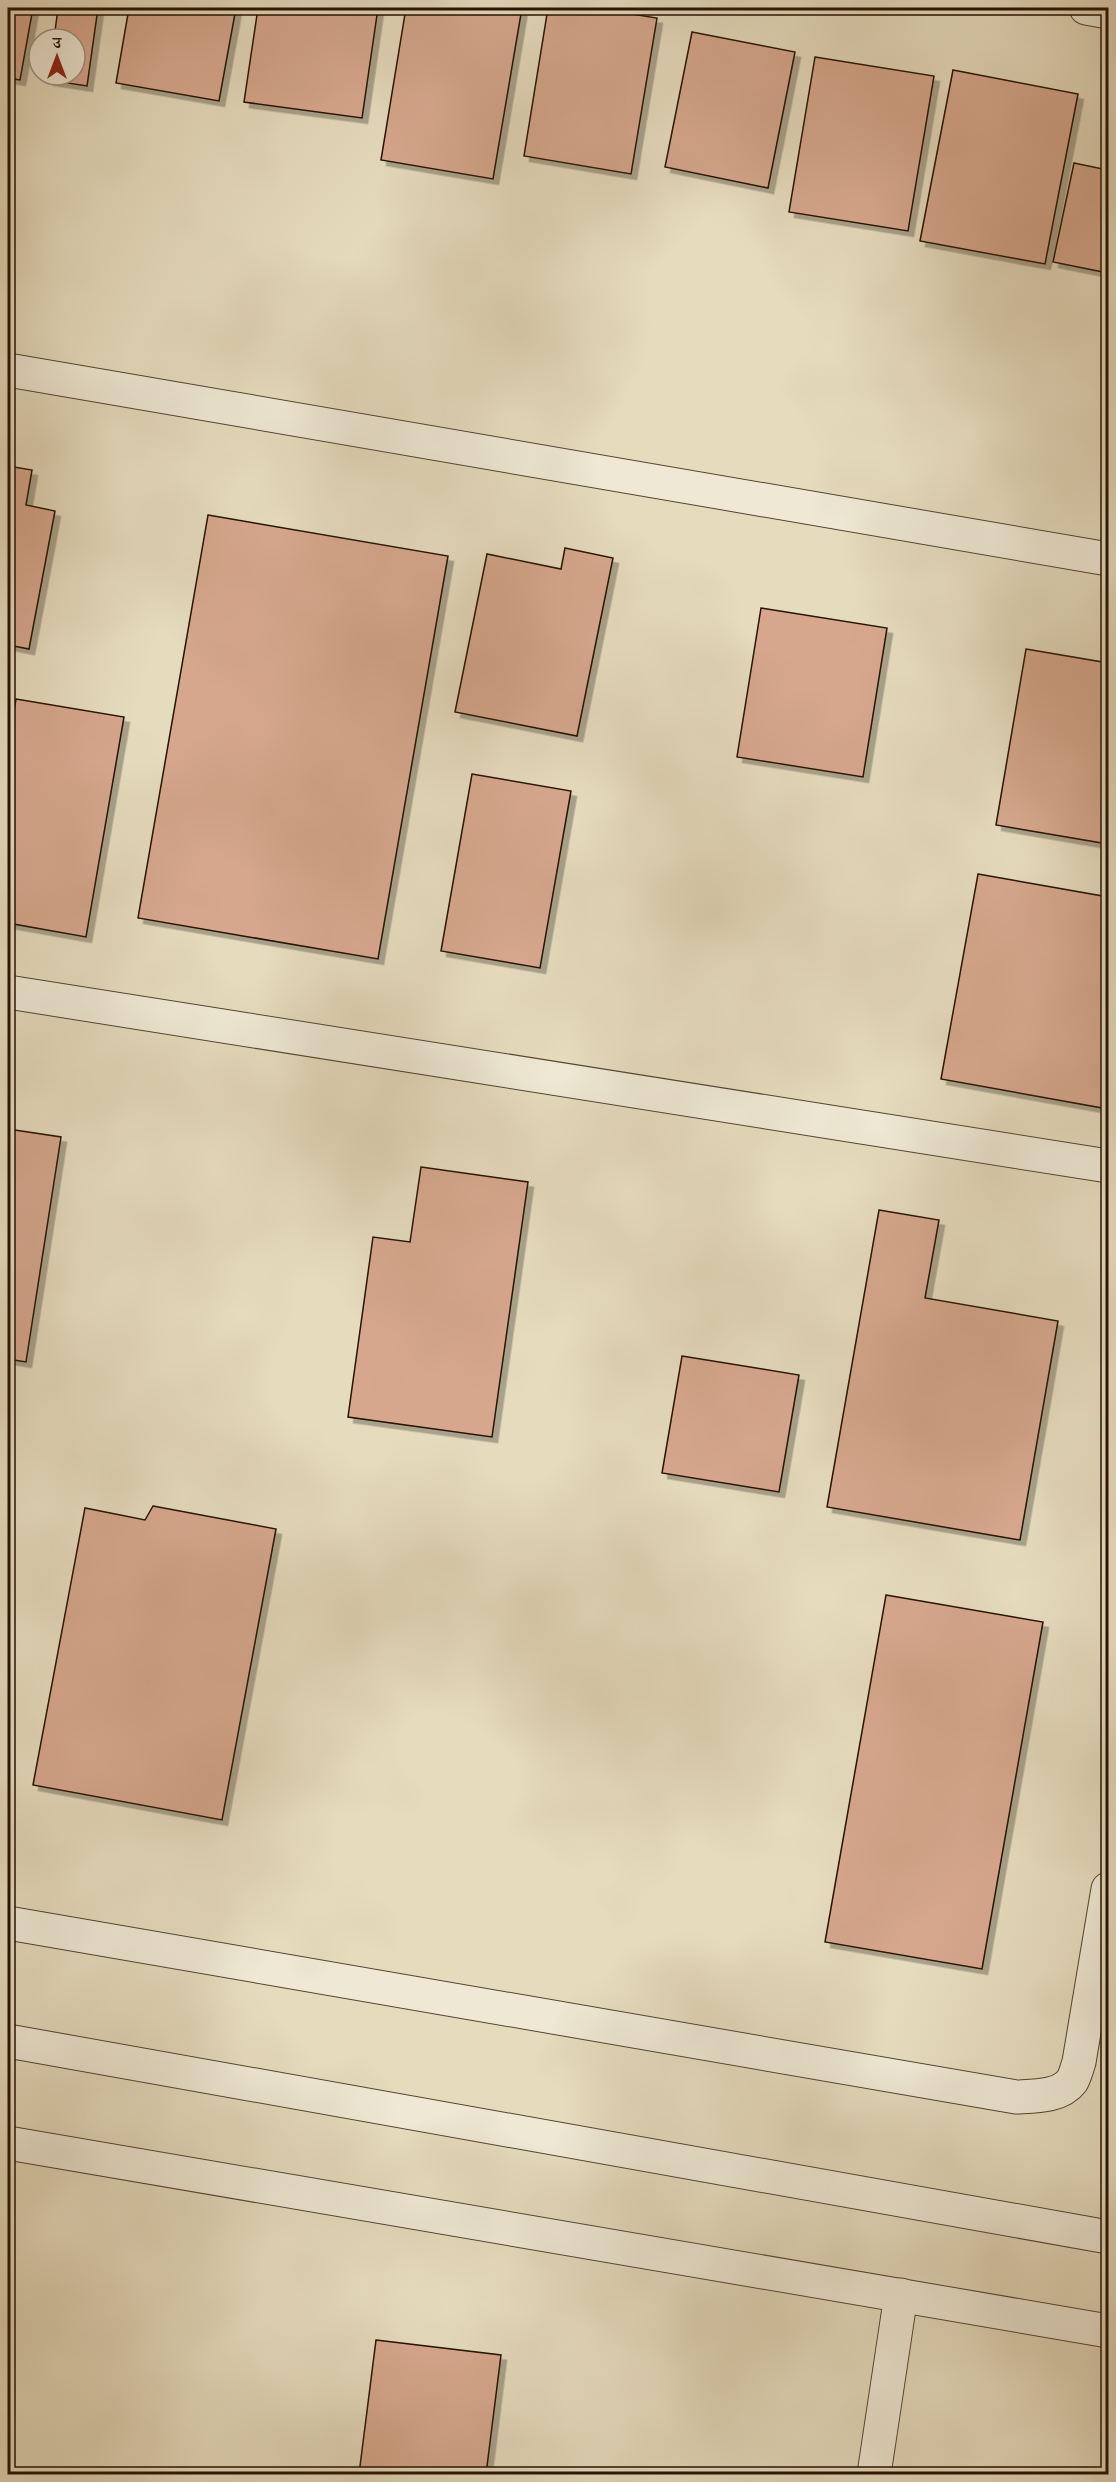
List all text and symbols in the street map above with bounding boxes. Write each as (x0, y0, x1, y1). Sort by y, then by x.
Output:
north arrow (27, 27, 87, 87)
text: उ (52, 32, 63, 53)

